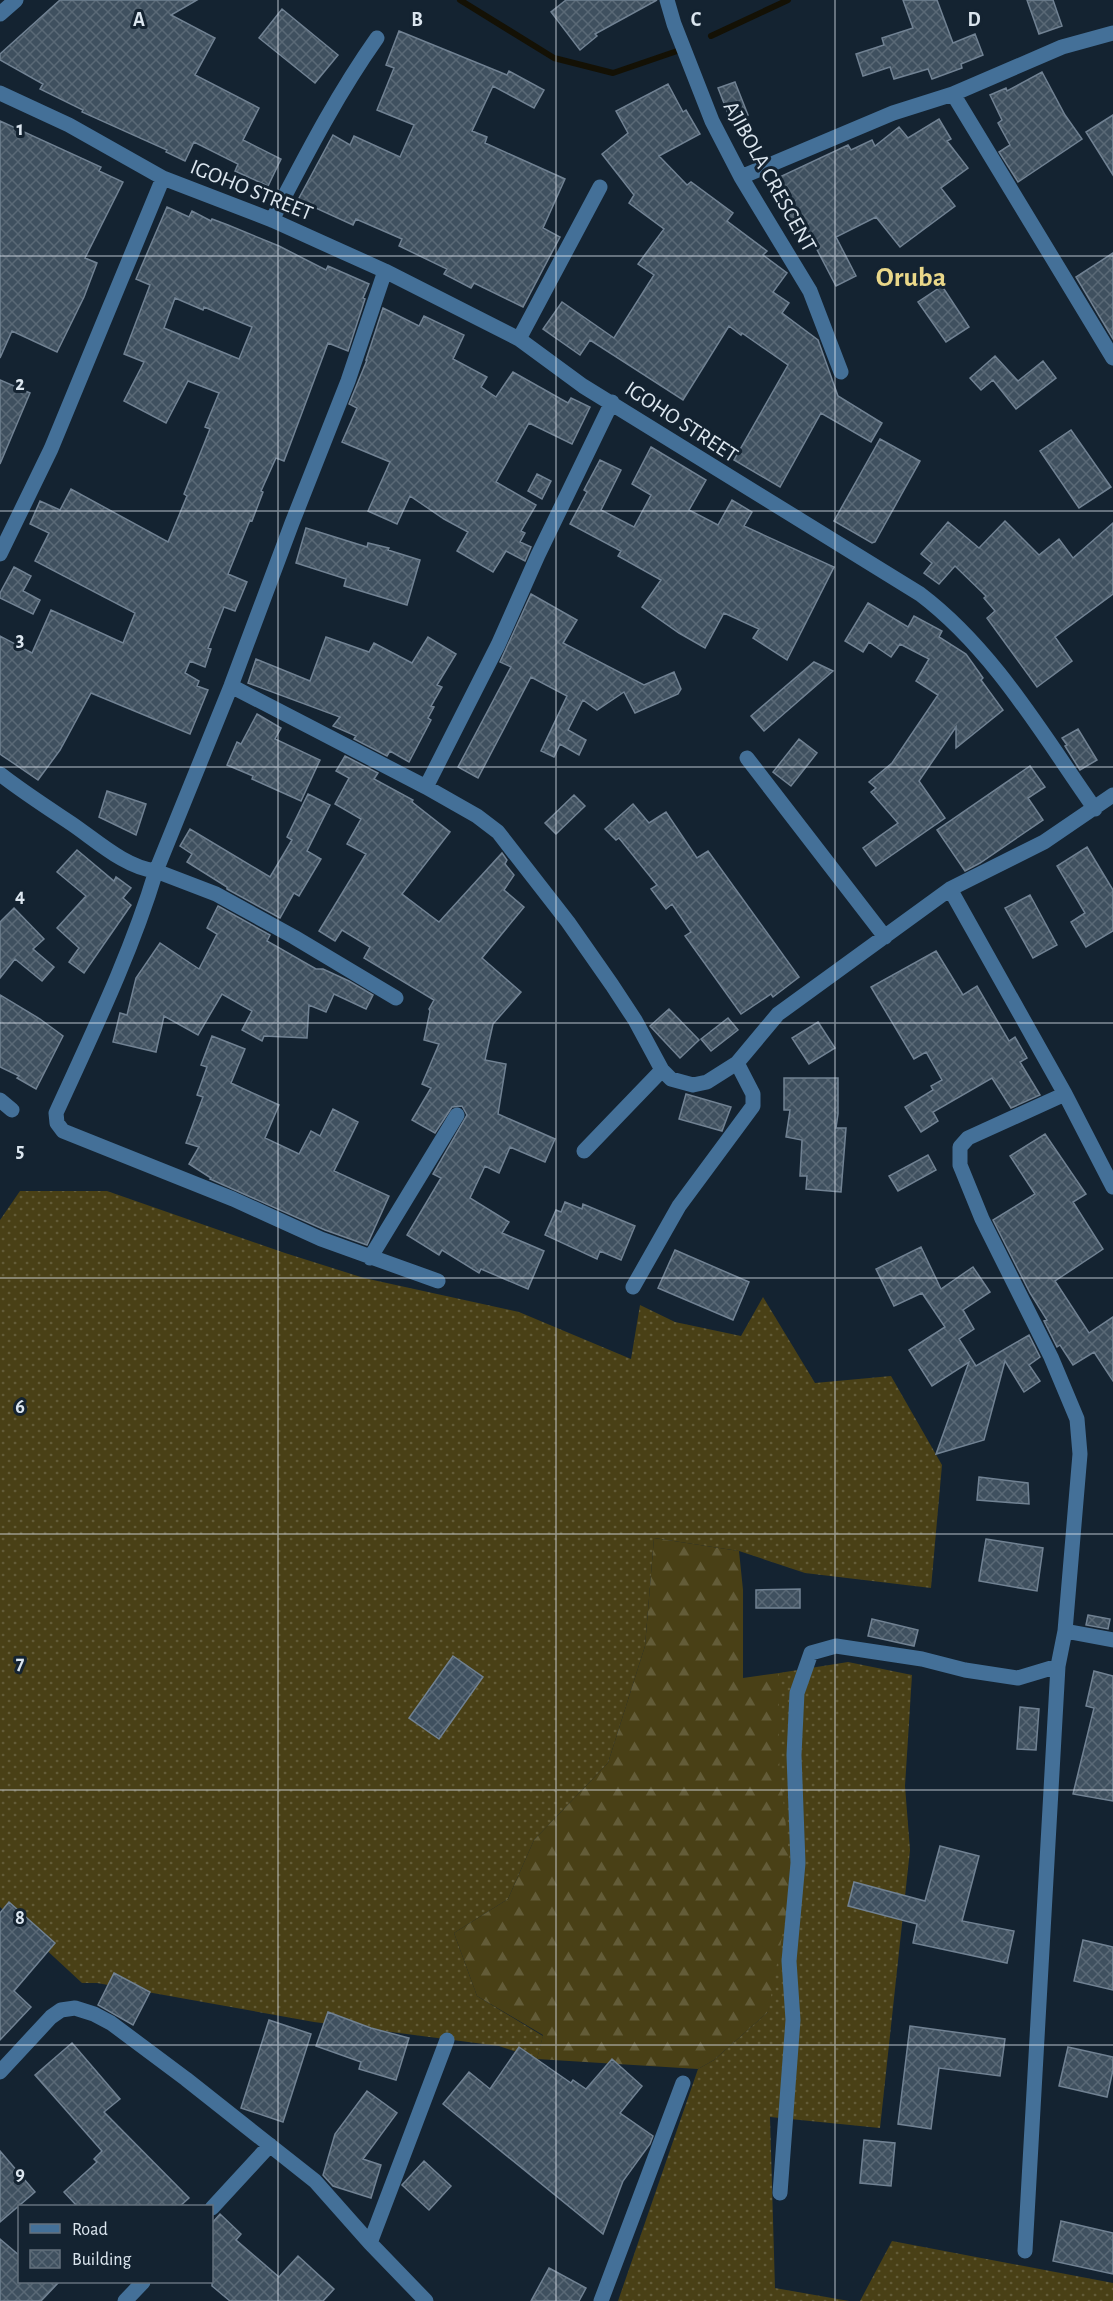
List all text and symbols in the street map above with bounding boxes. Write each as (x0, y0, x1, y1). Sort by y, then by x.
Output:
text: A (133, 10, 145, 30)
text: B (411, 10, 423, 30)
text: C (691, 10, 702, 30)
text: D (967, 10, 981, 30)
street label: AJIBOLA CRESCENT (720, 97, 821, 256)
text: 1 (16, 119, 24, 139)
street label: IGOHO STREET (187, 155, 316, 225)
district label: Oruba (876, 264, 946, 292)
text: 2 (15, 374, 25, 394)
street label: IGOHO STREET (621, 377, 742, 467)
text: 3 (16, 630, 24, 650)
text: 4 (15, 886, 25, 906)
text: 5 (16, 1141, 24, 1161)
text: 6 (15, 1397, 25, 1417)
text: 7 (16, 1653, 25, 1673)
text: 8 (15, 1908, 25, 1928)
text: 9 (15, 2164, 25, 2184)
legend (18, 2205, 213, 2283)
text: Road (72, 2221, 108, 2239)
text: Building (72, 2251, 132, 2269)

